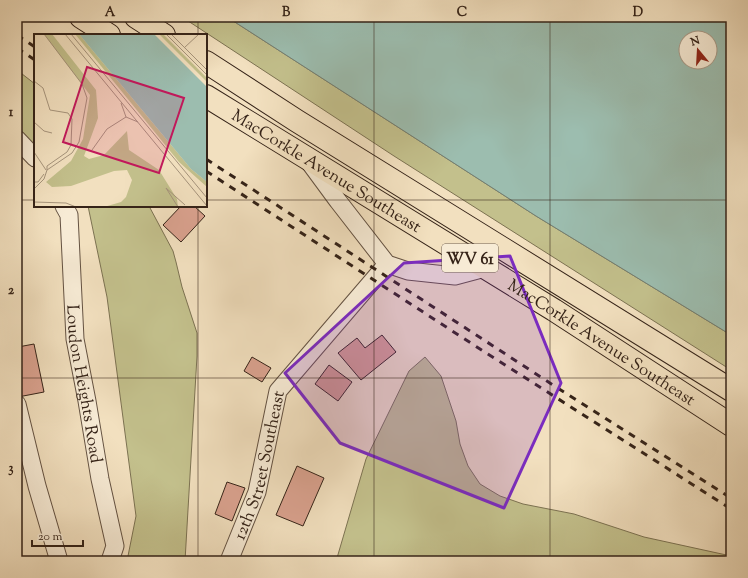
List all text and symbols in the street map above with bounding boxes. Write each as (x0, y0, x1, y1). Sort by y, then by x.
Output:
text: A (105, 4, 116, 22)
text: B (282, 4, 291, 22)
text: C (457, 4, 467, 22)
text: D (633, 4, 643, 22)
north arrow (678, 30, 718, 70)
text: N (688, 32, 702, 51)
inset map (34, 34, 207, 207)
text: 1 (9, 104, 14, 122)
street label: MacCorkle Avenue Southeast (226, 105, 426, 240)
road number: WV 61 (442, 244, 498, 272)
street label: MacCorkle Avenue Southeast (502, 274, 700, 413)
text: 2 (8, 282, 15, 300)
street label: Loudon Heights Road (59, 304, 107, 465)
street label: 12th Street Southeast (229, 388, 292, 544)
text: 3 (8, 460, 14, 478)
scale bar (32, 522, 83, 548)
text: 20 m (38, 528, 63, 546)

